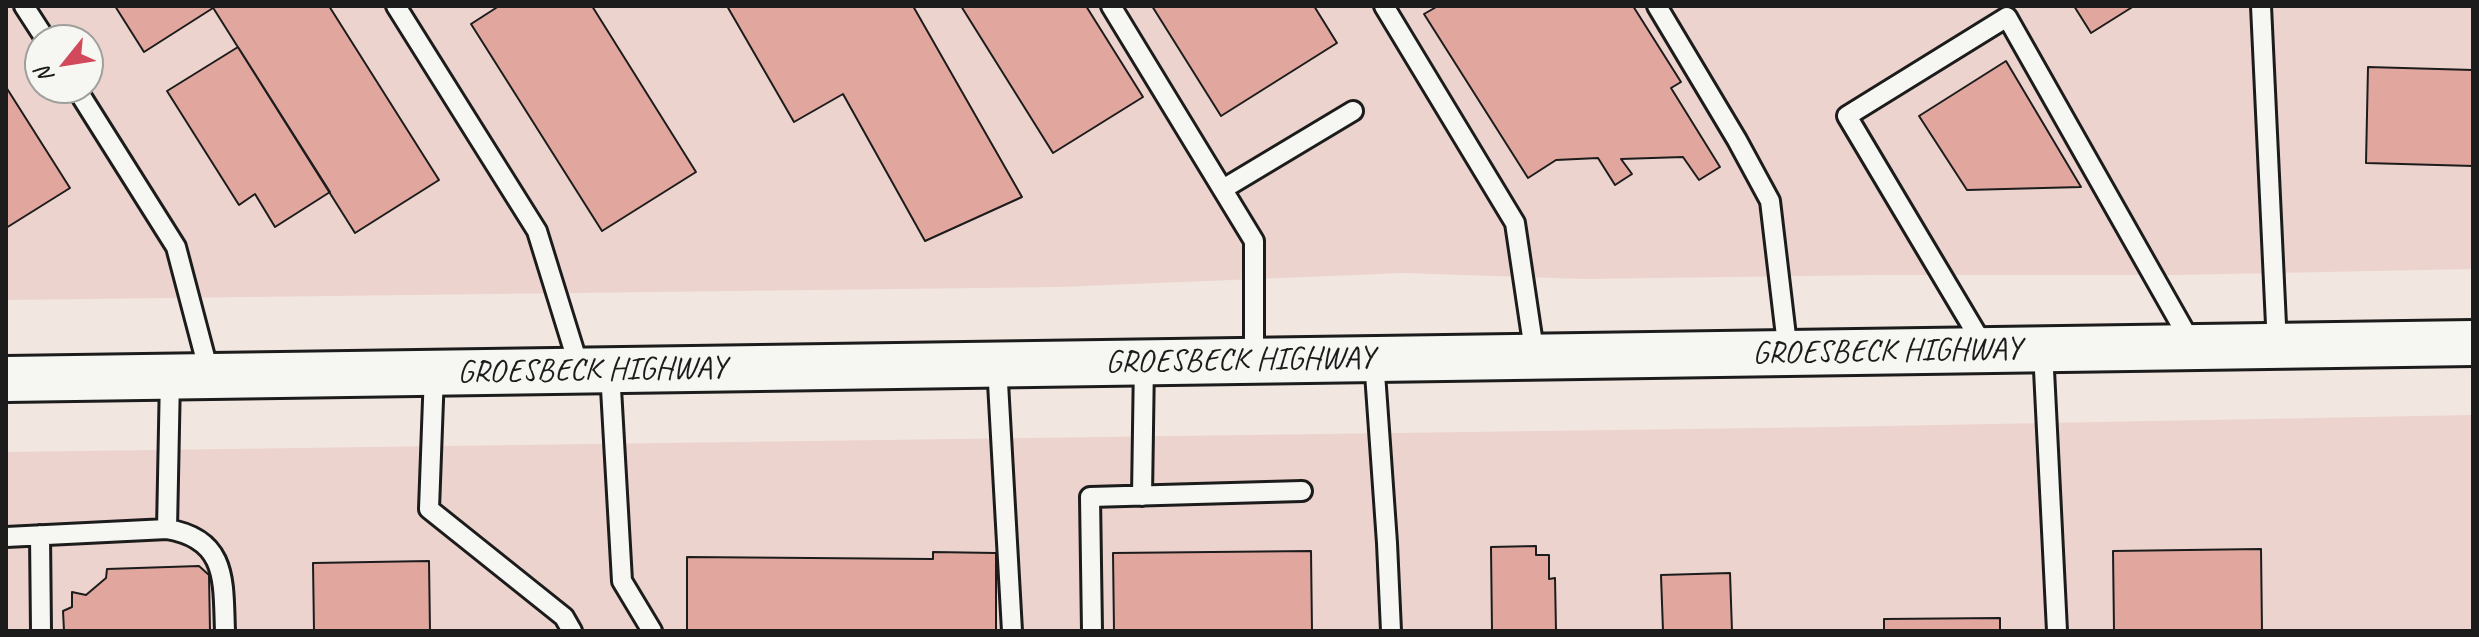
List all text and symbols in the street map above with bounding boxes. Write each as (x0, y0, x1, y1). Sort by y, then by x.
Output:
north arrow (24, 24, 104, 104)
text: N (29, 62, 60, 88)
street label: GROESBECK HIGHWAY (1752, 330, 2022, 374)
street label: GROESBECK HIGHWAY (1105, 339, 1375, 383)
street label: GROESBECK HIGHWAY (457, 349, 727, 393)

